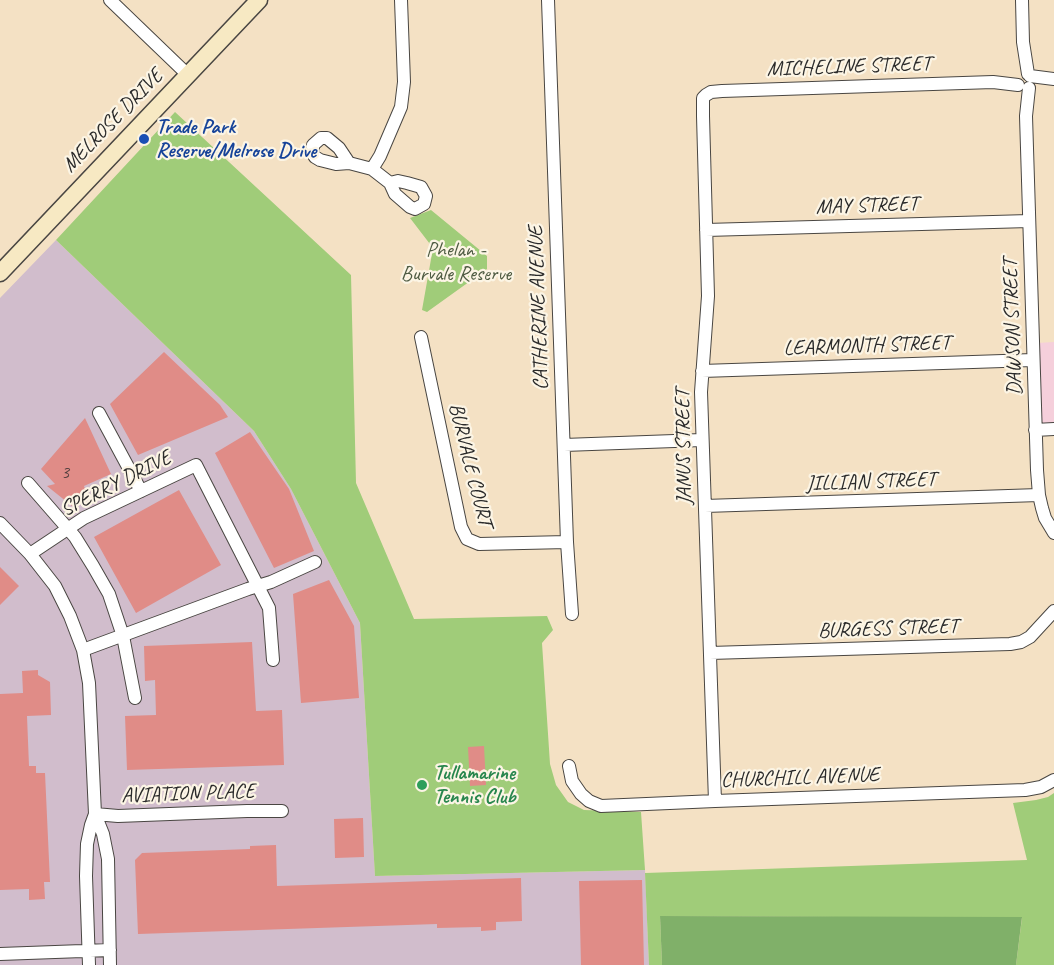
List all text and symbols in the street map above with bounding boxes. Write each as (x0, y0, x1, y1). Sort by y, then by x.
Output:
street label: MICHELINE STREET (766, 52, 932, 82)
street label: MELROSE DRIVE (57, 64, 169, 178)
place label: Trade Park Reserve/Melrose Drive (156, 114, 316, 164)
marker: Trade Park Reserve/Melrose Drive (137, 132, 151, 146)
street label: MAY STREET (815, 192, 919, 220)
street label: CATHERINE AVENUE (524, 225, 554, 391)
park label: Phelan - Burvale Reserve (401, 237, 511, 287)
street label: DAWSON STREET (998, 258, 1028, 396)
street label: LEARMONTH STREET (783, 330, 951, 362)
street label: JANUS STREET (670, 389, 698, 505)
street label: BURVALE COURT (442, 401, 498, 529)
street label: SPERRY DRIVE (56, 445, 176, 523)
house number: 3 (61, 462, 69, 484)
street label: JILLIAN STREET (806, 467, 936, 497)
street label: BURGESS STREET (817, 614, 959, 644)
place label: Tullamarine Tennis Club (434, 760, 516, 810)
street label: CHURCHILL AVENUE (720, 763, 880, 793)
marker: Tullamarine Tennis Club (415, 778, 429, 792)
street label: AVIATION PLACE (121, 779, 255, 809)

